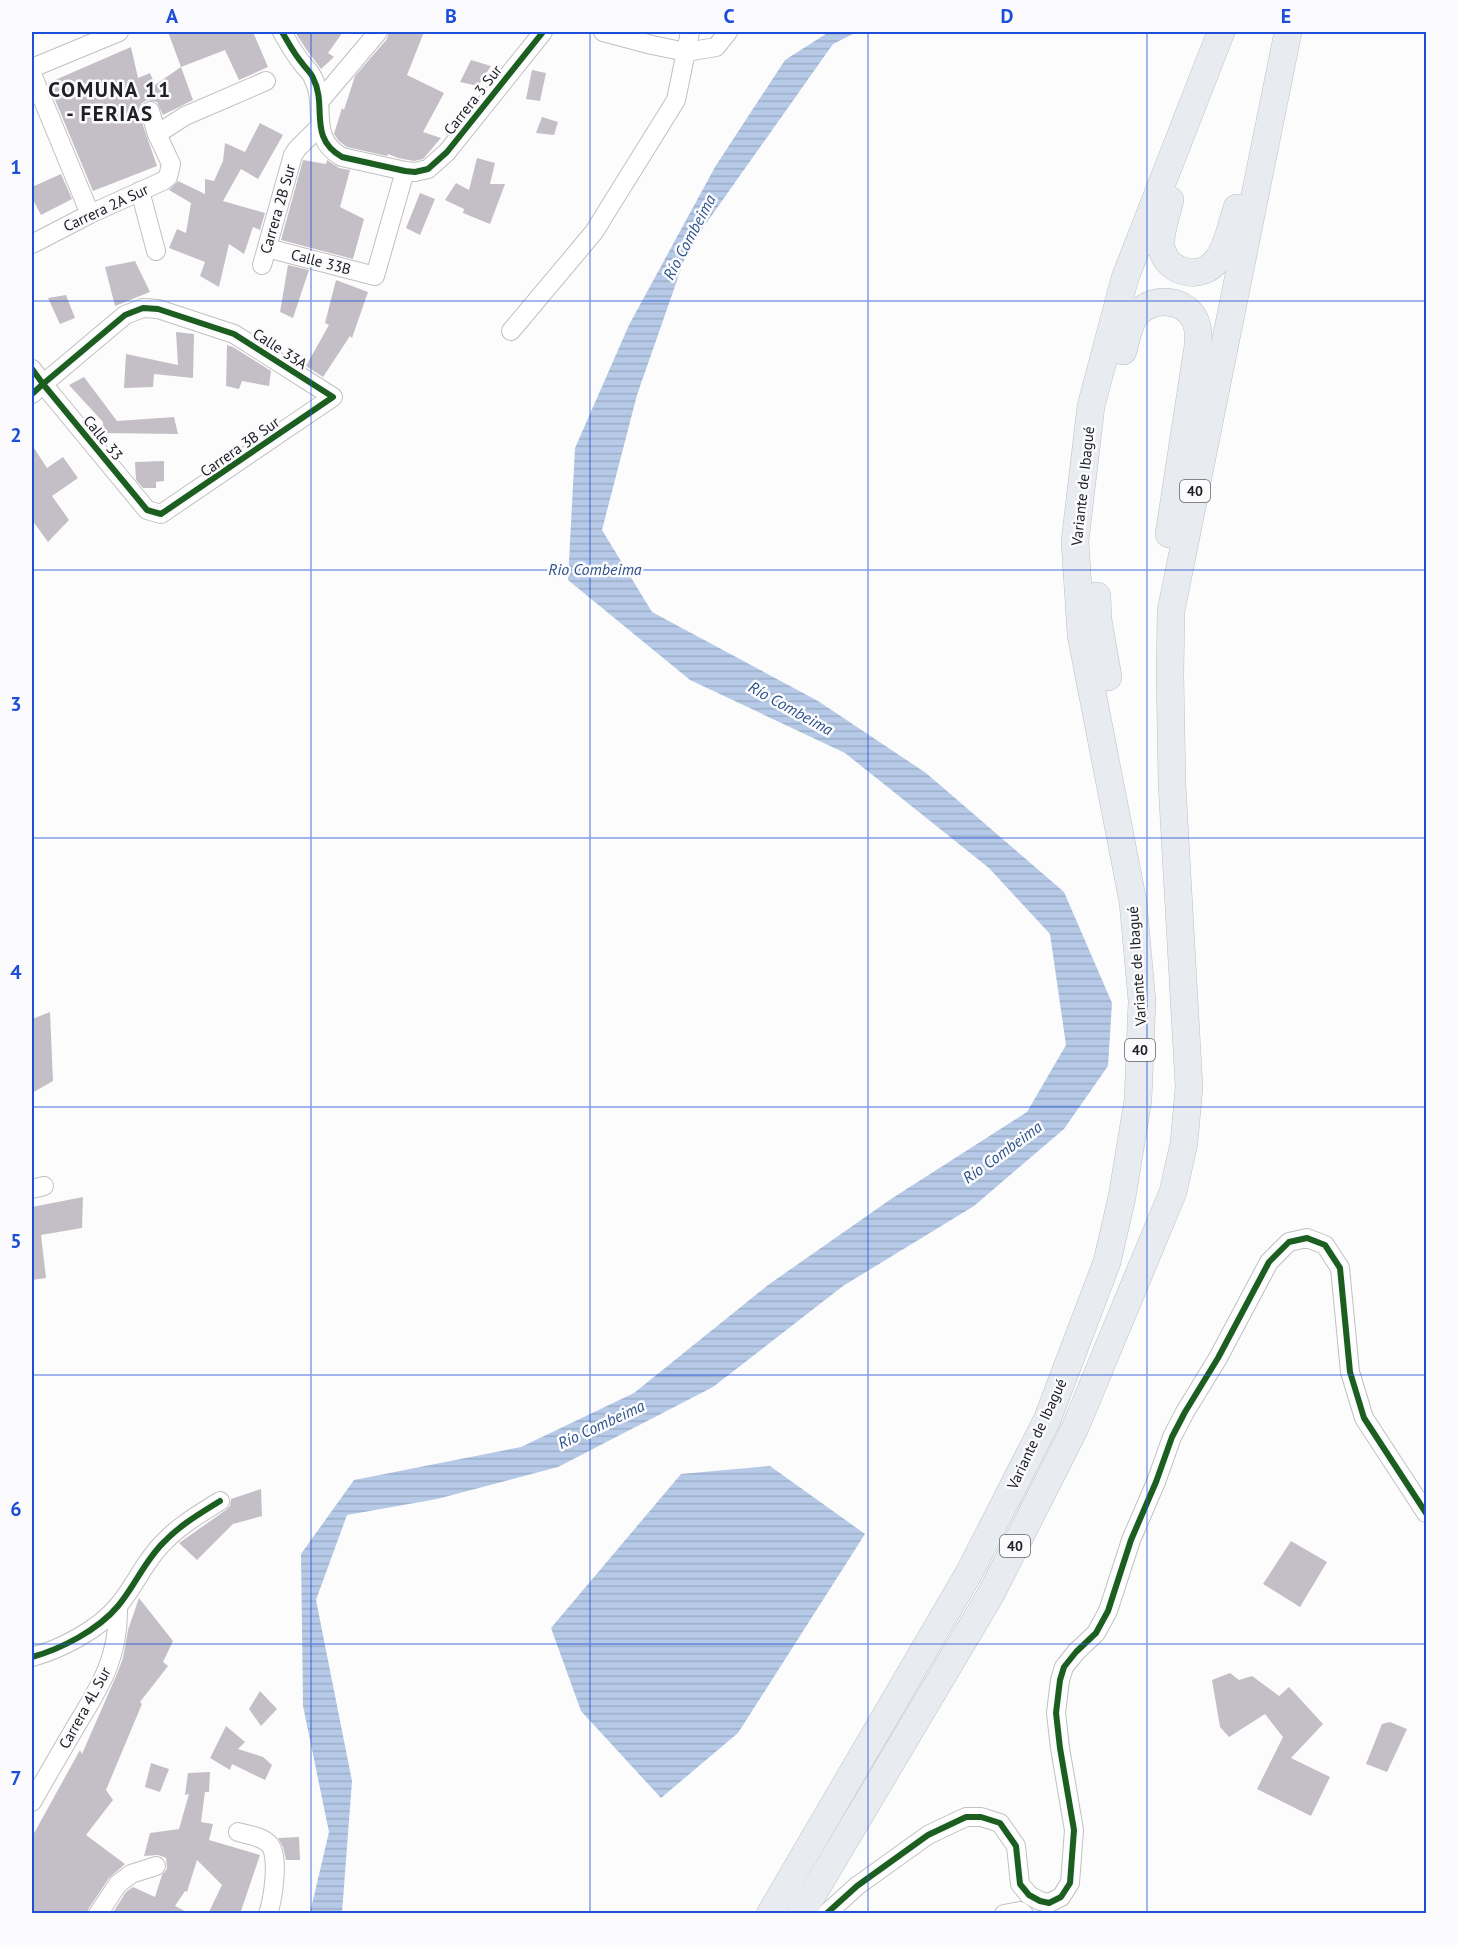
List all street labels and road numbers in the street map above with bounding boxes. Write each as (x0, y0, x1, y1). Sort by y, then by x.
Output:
street label: Carrera 3 Sur (439, 61, 506, 138)
street label: Carrera 2B Sur (256, 162, 299, 256)
street label: Carrera 2A Sur (60, 180, 151, 236)
street label: Calle 33B (289, 244, 353, 279)
street label: Calle 33A (249, 324, 311, 373)
street label: Calle 33 (79, 411, 127, 464)
street label: Carrera 3B Sur (196, 412, 283, 481)
street label: Variante de Ibagué (1067, 425, 1098, 548)
road number: 40 (1180, 480, 1210, 502)
street label: Variante de Ibagué (1123, 906, 1150, 1027)
road number: 40 (1125, 1039, 1155, 1061)
street label: Variante de Ibagué (1002, 1375, 1070, 1493)
road number: 40 (1000, 1535, 1030, 1557)
street label: Carrera 4L Sur (54, 1664, 115, 1752)

